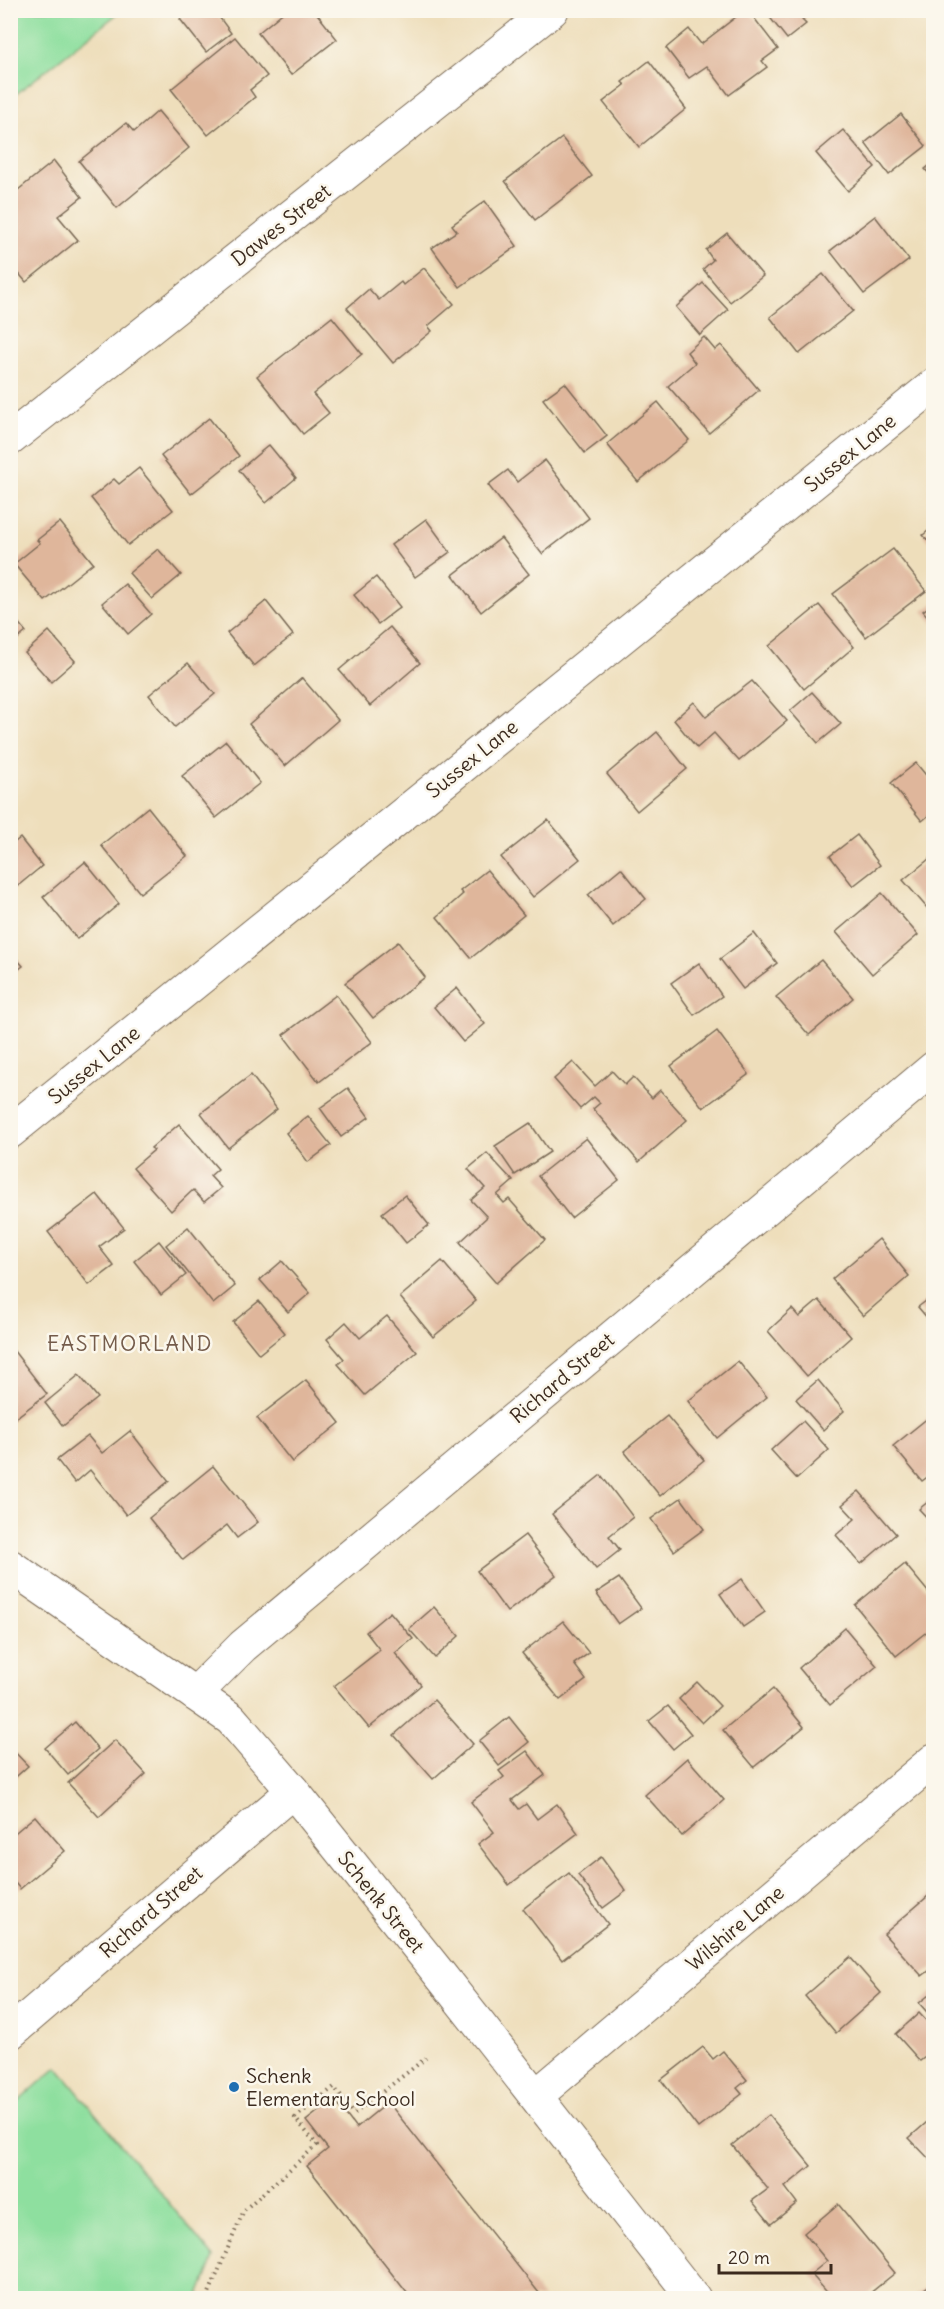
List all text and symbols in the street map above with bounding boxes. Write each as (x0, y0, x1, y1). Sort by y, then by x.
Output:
street label: Dawes Street (226, 178, 336, 271)
street label: Sussex Lane (799, 408, 901, 497)
street label: Sussex Lane (421, 714, 523, 803)
street label: Sussex Lane (43, 1020, 145, 1109)
street label: Richard Street (505, 1327, 619, 1428)
district label: EASTMORLAND (47, 1330, 213, 1357)
street label: Schenk Street (333, 1846, 430, 1958)
street label: Richard Street (94, 1860, 207, 1963)
street label: Wilshire Lane (681, 1880, 789, 1976)
place label: Schenk Elementary School (246, 2063, 415, 2111)
marker: Schenk Elementary School (227, 2080, 241, 2094)
scale bar (719, 2237, 832, 2275)
text: 20 m (728, 2246, 770, 2269)

